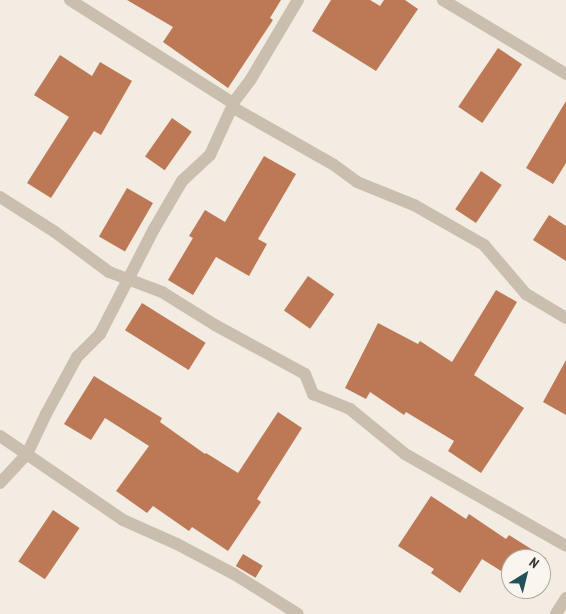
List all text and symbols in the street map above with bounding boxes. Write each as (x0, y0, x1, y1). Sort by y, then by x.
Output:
north arrow (501, 549, 551, 599)
text: N (526, 553, 543, 572)

